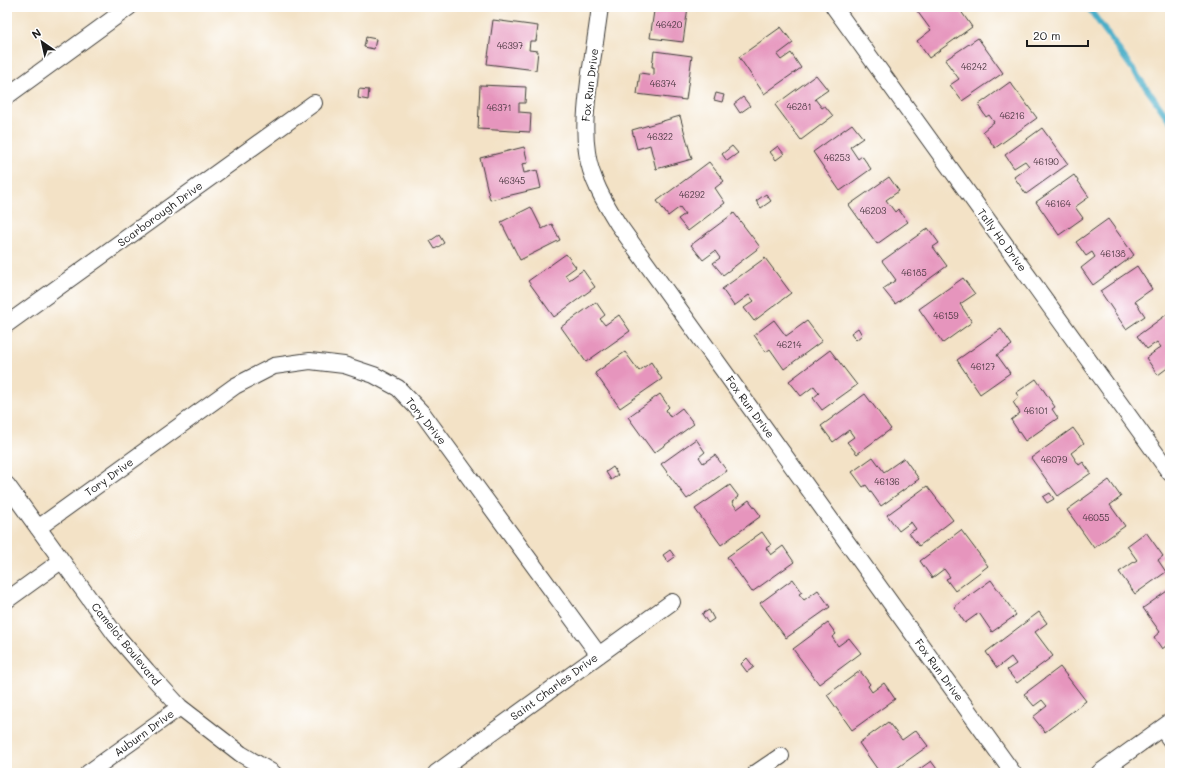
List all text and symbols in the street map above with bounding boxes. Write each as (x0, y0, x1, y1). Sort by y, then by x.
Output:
house number: 46420 (656, 19, 683, 30)
north arrow (22, 22, 62, 62)
scale bar (1027, 22, 1088, 48)
text: N (28, 25, 44, 42)
text: 20 m (1033, 27, 1061, 43)
house number: 46397 (497, 40, 523, 51)
street label: Fox Run Drive (578, 47, 601, 122)
house number: 46242 (961, 61, 987, 72)
house number: 46374 (650, 78, 677, 89)
house number: 46281 (786, 101, 812, 112)
house number: 46371 (486, 102, 512, 113)
house number: 46216 (999, 110, 1025, 121)
house number: 46322 (647, 131, 673, 142)
house number: 46253 (824, 152, 850, 163)
house number: 46190 (1033, 156, 1059, 167)
house number: 46345 (499, 175, 525, 186)
street label: Scarborough Drive (114, 177, 205, 250)
house number: 46292 (679, 189, 705, 200)
house number: 46164 (1045, 198, 1071, 209)
house number: 46203 (860, 205, 886, 216)
street label: Tally Ho Drive (974, 205, 1031, 274)
house number: 46138 (1100, 248, 1126, 259)
house number: 46185 (901, 267, 927, 278)
house number: 46159 (933, 310, 959, 321)
house number: 46214 (776, 339, 802, 350)
house number: 46127 (971, 361, 995, 372)
street label: Fox Run Drive (723, 373, 778, 441)
street label: Tory Drive (403, 394, 450, 448)
house number: 46101 (1024, 405, 1048, 416)
street label: Tory Drive (81, 454, 136, 499)
house number: 46079 (1041, 454, 1068, 465)
house number: 46136 (874, 476, 900, 487)
house number: 46055 (1083, 512, 1109, 523)
street label: Camelot Boulevard (88, 599, 164, 688)
street label: Fox Run Drive (912, 636, 967, 704)
street label: Saint Charles Drive (507, 650, 601, 723)
street label: Auburn Drive (111, 706, 177, 759)

